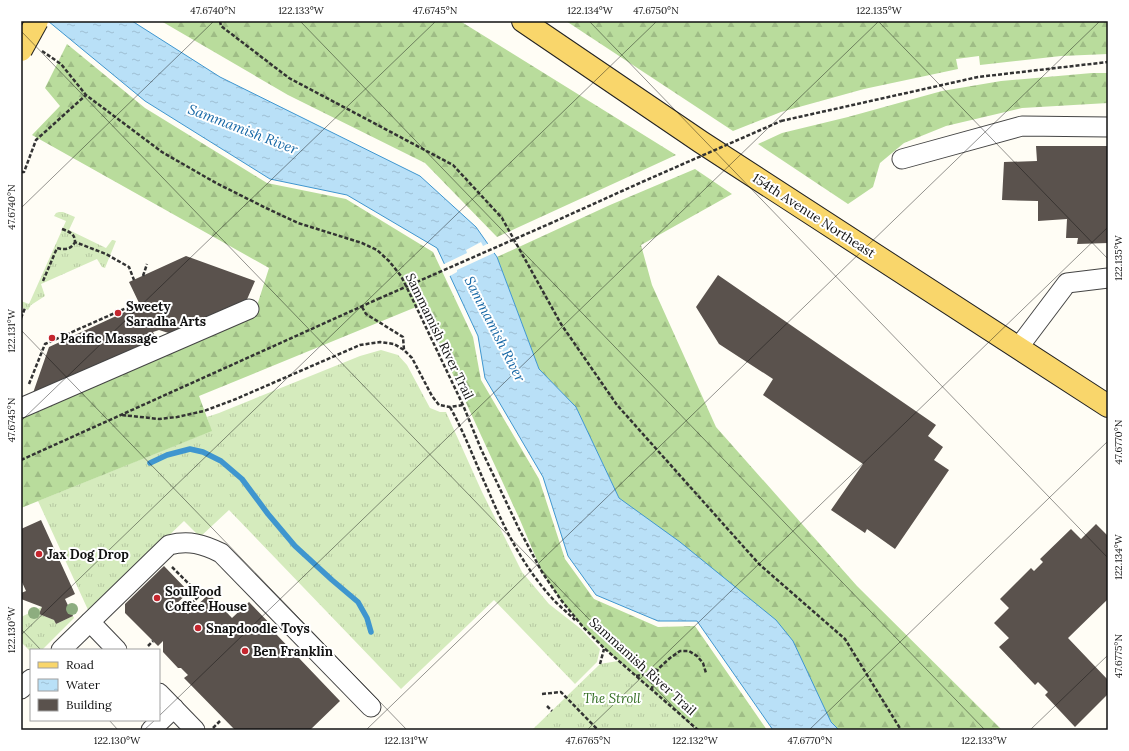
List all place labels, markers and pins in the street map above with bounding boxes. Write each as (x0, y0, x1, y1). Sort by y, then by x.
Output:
place label: Sweety Saradha Arts (126, 298, 206, 330)
marker: Sweety Saradha Arts (113, 308, 123, 318)
place label: Pacific Massage (60, 330, 158, 347)
marker: Pacific Massage (47, 333, 57, 343)
place label: Jax Dog Drop (47, 546, 129, 563)
marker: Jax Dog Drop (34, 549, 44, 559)
place label: SoulFood Coffee House (165, 583, 247, 615)
marker: SoulFood Coffee House (152, 593, 162, 603)
place label: Snapdoodle Toys (206, 620, 310, 637)
marker: Snapdoodle Toys (193, 623, 203, 633)
place label: Ben Franklin (253, 643, 334, 660)
marker: Ben Franklin (240, 646, 250, 656)

